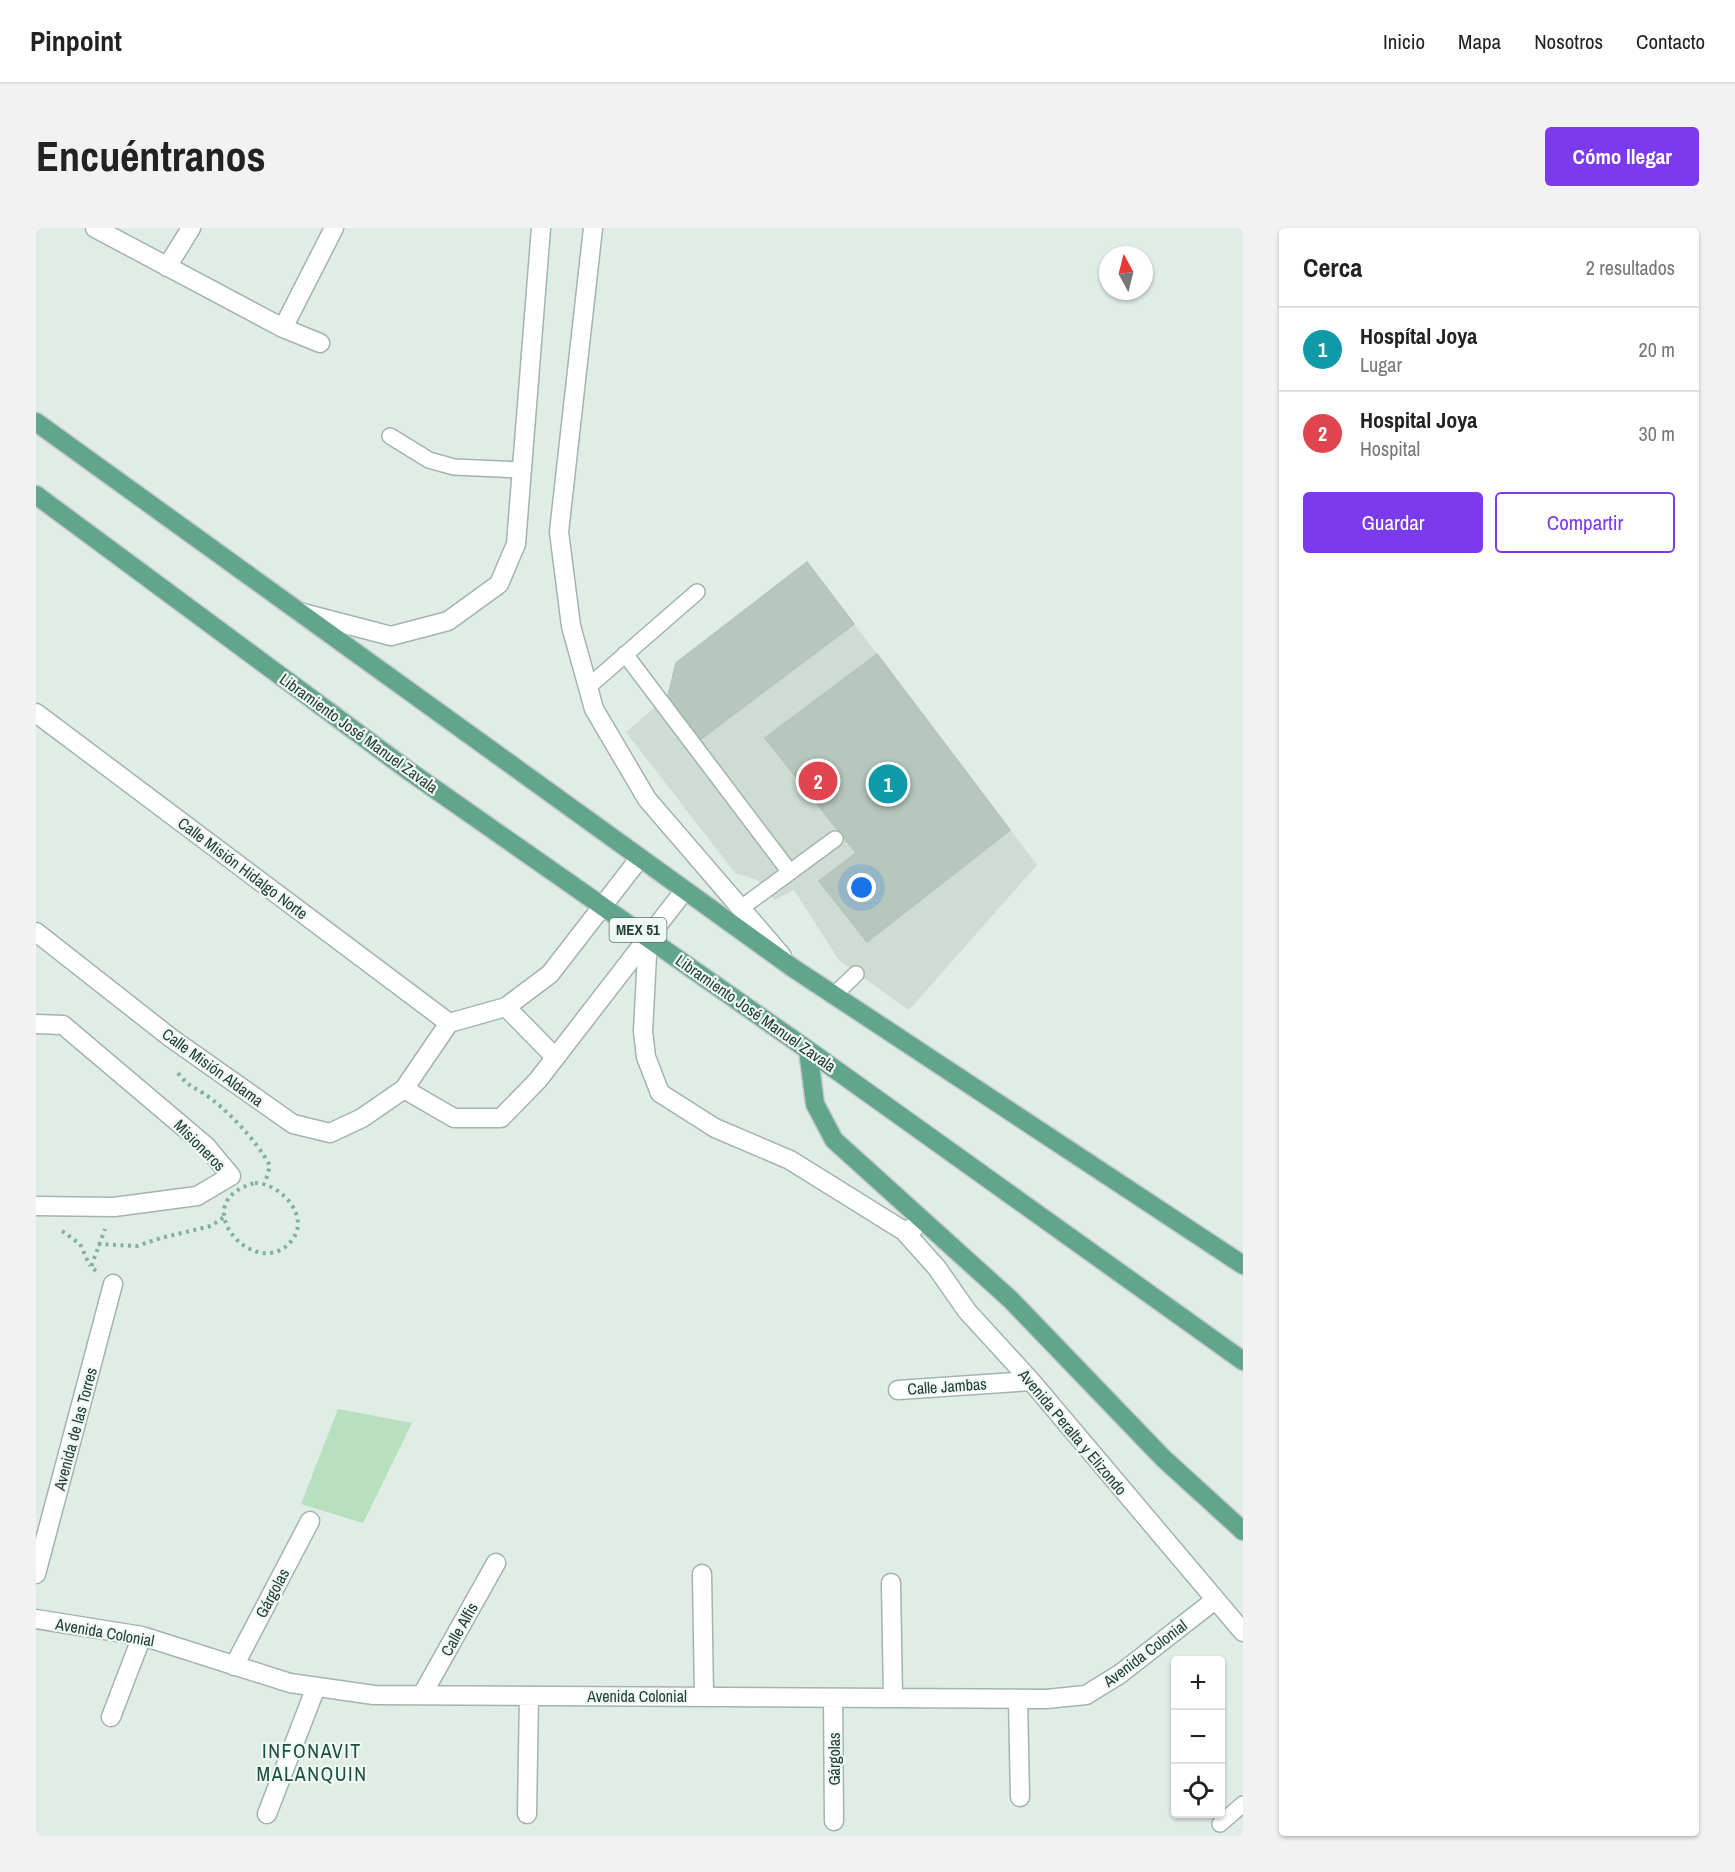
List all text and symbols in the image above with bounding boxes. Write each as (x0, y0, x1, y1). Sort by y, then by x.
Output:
text: Pinpoint (30, 22, 122, 60)
text: Inicio (1383, 27, 1425, 56)
text: Mapa (1458, 27, 1501, 56)
text: Nosotros (1534, 27, 1603, 56)
text: Contacto (1636, 27, 1705, 56)
button: Cómo llegar (1545, 127, 1699, 186)
text: Encuéntranos (36, 128, 266, 184)
north arrow (1099, 246, 1153, 300)
text: Cerca (1303, 250, 1362, 285)
text: 2 resultados (1586, 254, 1675, 281)
text: Hospítal Joya (1360, 321, 1477, 351)
text: 1 (1318, 336, 1327, 363)
text: 20 m (1639, 336, 1675, 363)
text: Lugar (1360, 351, 1402, 378)
text: Hospital Joya (1360, 405, 1477, 435)
text: 2 (1318, 420, 1327, 447)
text: 30 m (1639, 420, 1675, 447)
text: Hospital (1360, 435, 1420, 462)
button: Guardar (1303, 492, 1483, 553)
button: Compartir (1495, 492, 1675, 553)
street label: Libramiento José Manuel Zavala (275, 668, 443, 798)
pin: 2 (798, 758, 838, 804)
pin: 1 (868, 762, 908, 806)
street label: Calle Misión Hidalgo Norte (173, 812, 313, 924)
your location (847, 873, 876, 902)
road number: MEX 51 (610, 918, 666, 942)
street label: Libramiento José Manuel Zavala (671, 949, 841, 1077)
street label: Calle Misión Aldama (158, 1023, 269, 1112)
street label: Misioneros (169, 1114, 231, 1176)
street label: Avenida Peralta y Elizondo (1013, 1364, 1132, 1500)
street label: Avenida de las Torres (48, 1365, 102, 1494)
street label: Calle Jambas (907, 1372, 987, 1400)
street label: Gárgolas (250, 1564, 294, 1622)
street label: Calle Alfis (435, 1598, 483, 1660)
street label: Avenida Colonial (53, 1612, 156, 1652)
street label: Avenida Colonial (1098, 1614, 1191, 1692)
map controls (1171, 1656, 1225, 1818)
button: + (1171, 1656, 1225, 1710)
street label: Avenida Colonial (586, 1685, 687, 1707)
button: − (1171, 1710, 1225, 1764)
street label: Gárgolas (823, 1732, 845, 1786)
district label: INFONAVIT MALANQUIN (257, 1737, 368, 1787)
button: locate (1171, 1764, 1225, 1818)

